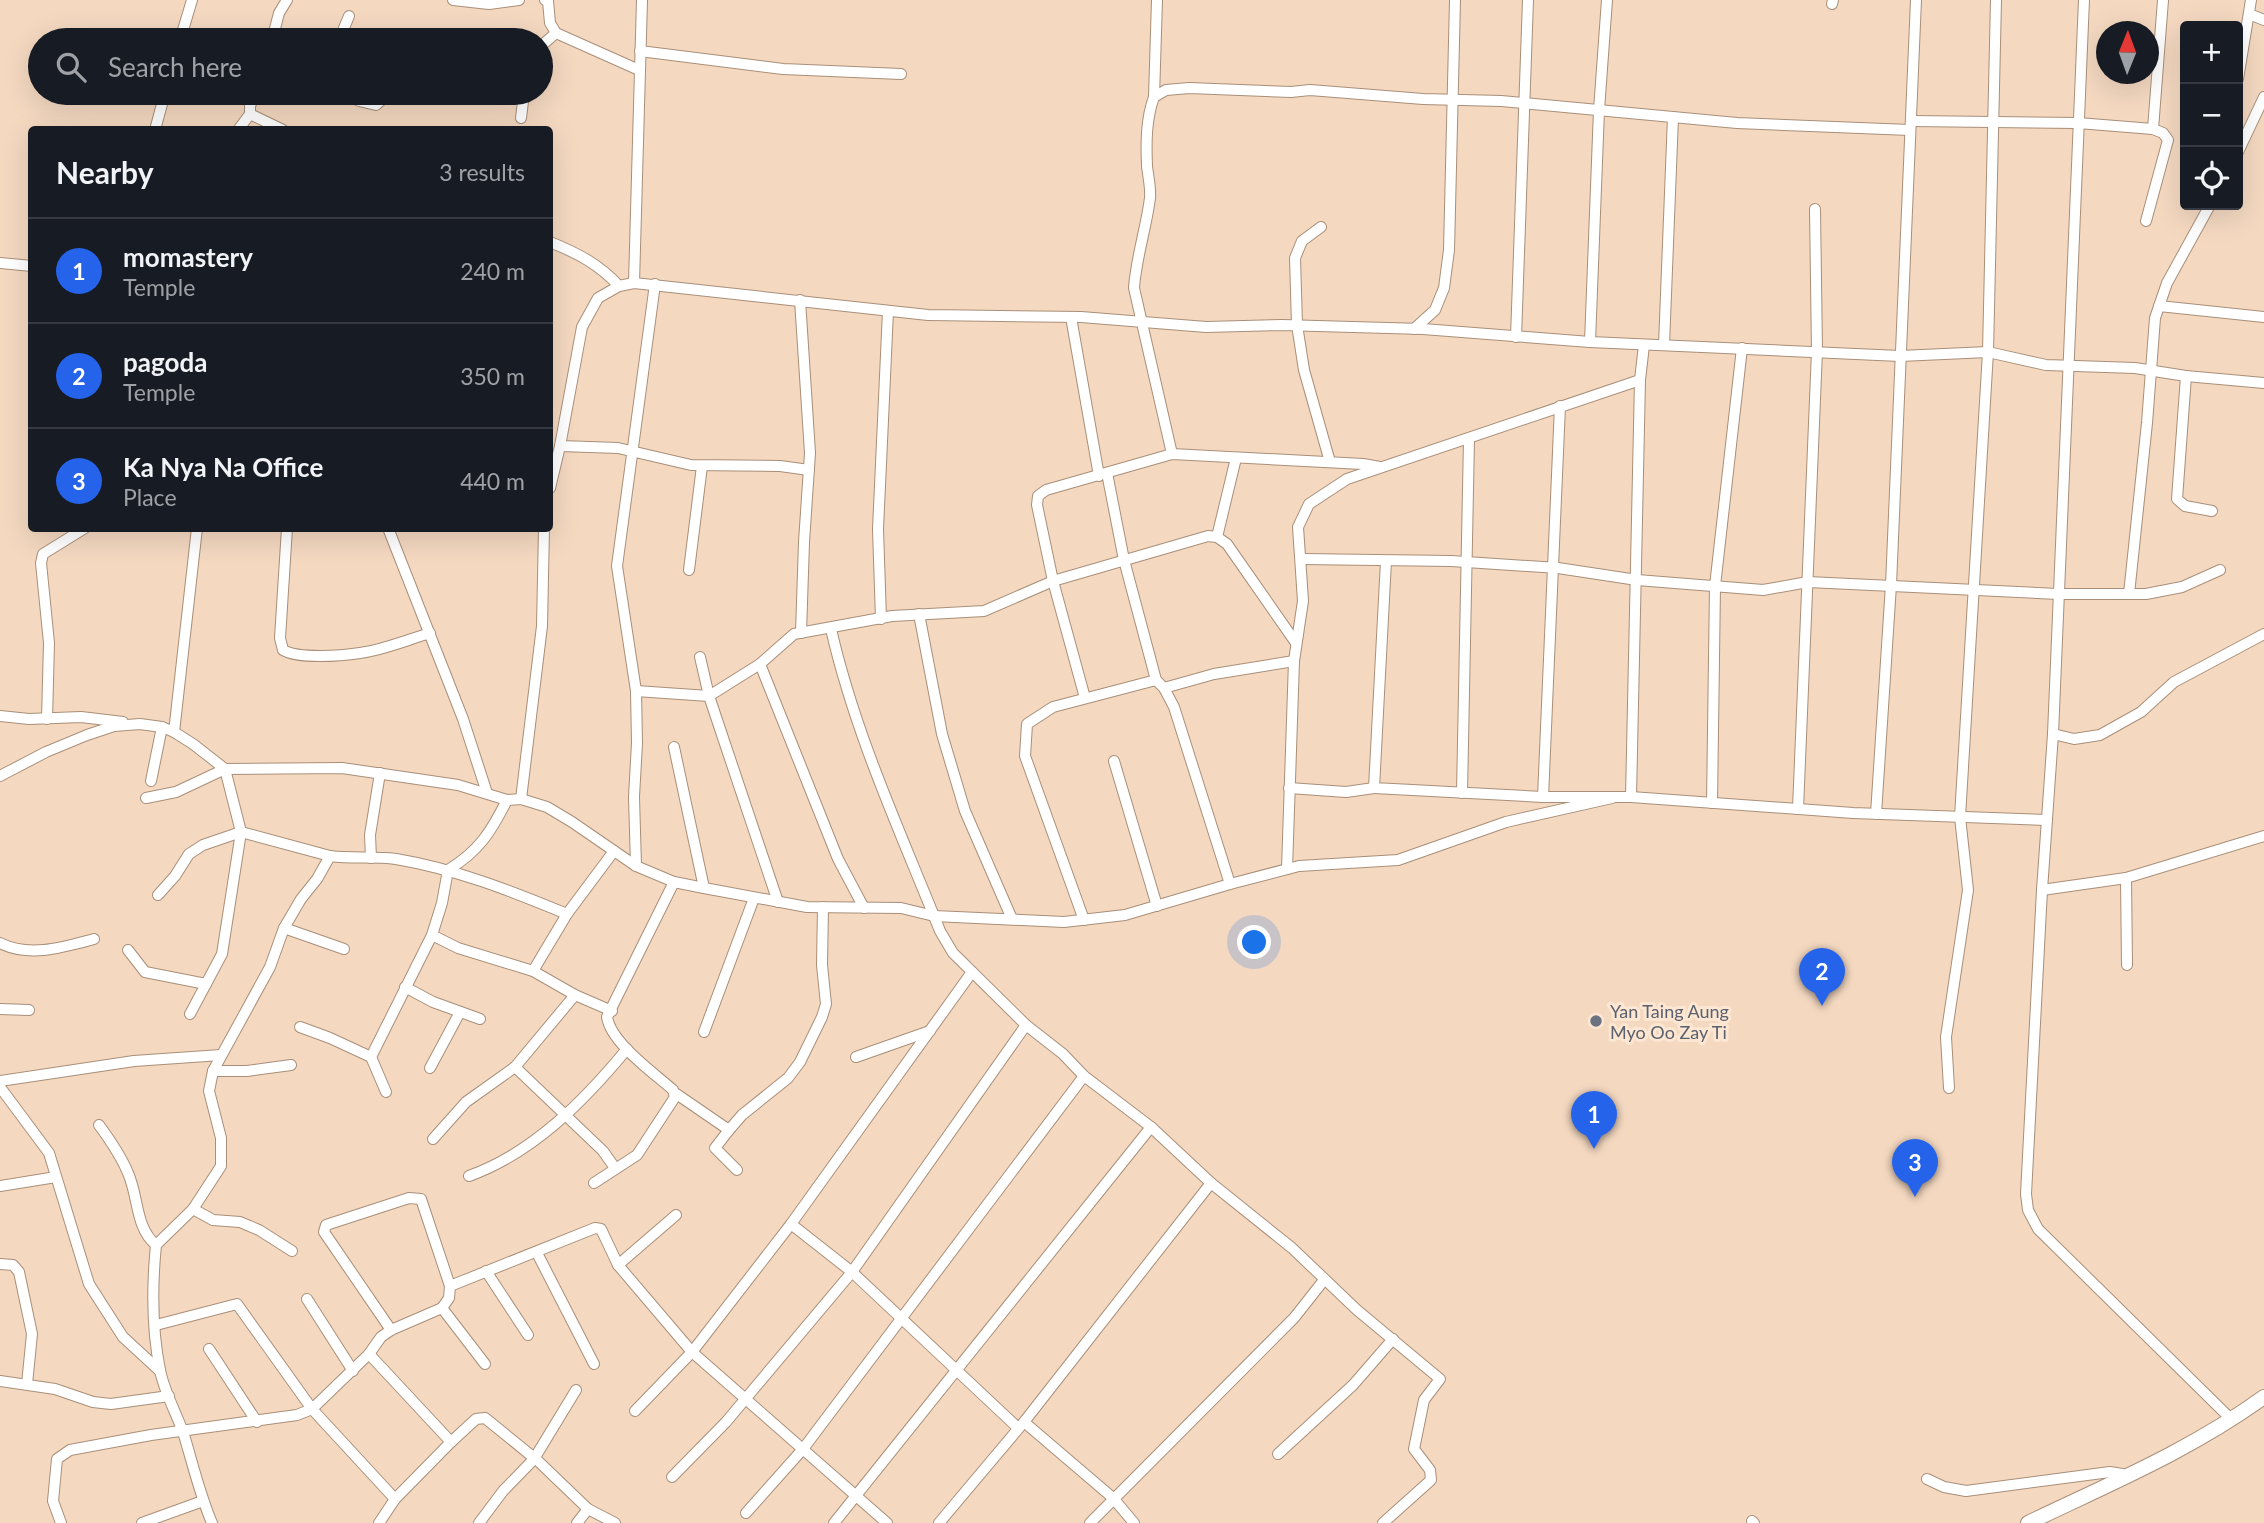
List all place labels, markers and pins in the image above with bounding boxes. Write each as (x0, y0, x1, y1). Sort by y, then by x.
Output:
pin: 2 (1799, 948, 1845, 1006)
place label: Yan Taing Aung Myo Oo Zay Ti (1610, 1000, 1729, 1043)
marker: Yan Taing Aung Myo Oo Zay Ti (1588, 1013, 1604, 1029)
pin: 1 (1571, 1091, 1617, 1149)
pin: 3 (1892, 1139, 1938, 1197)

